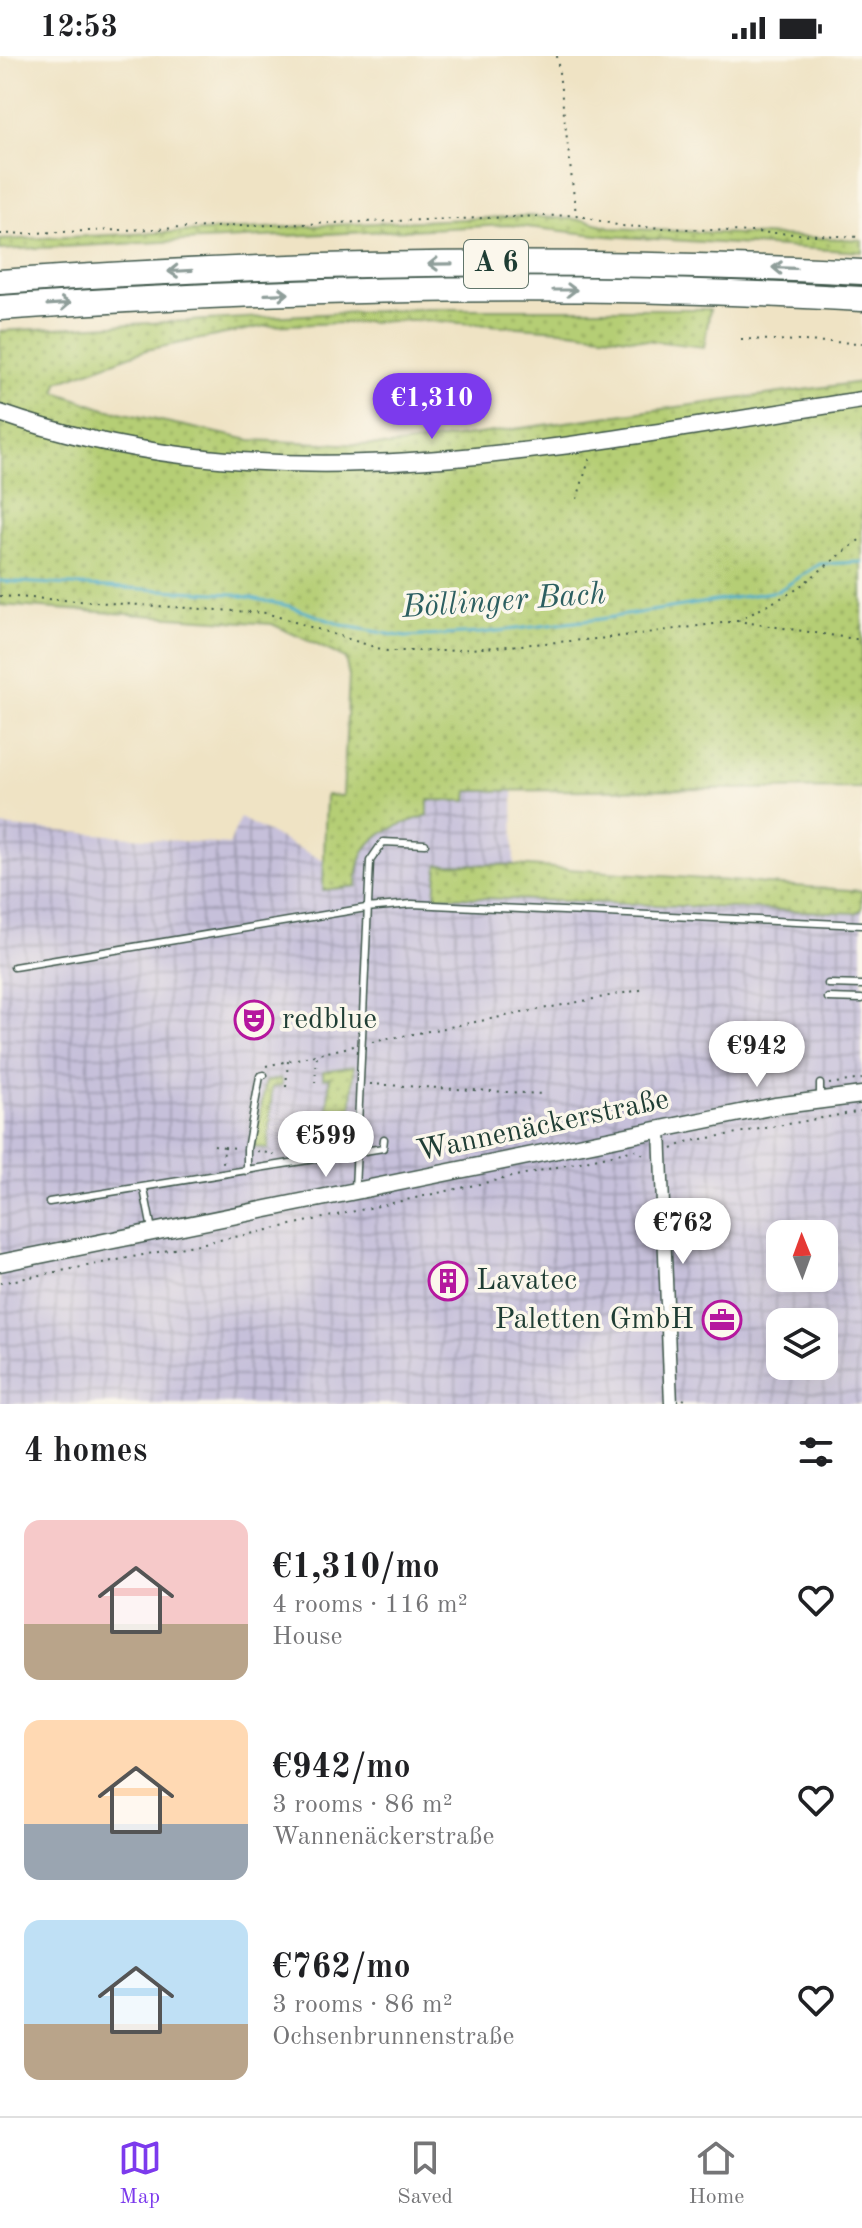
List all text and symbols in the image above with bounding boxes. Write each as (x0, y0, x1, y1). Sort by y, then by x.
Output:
text: 12:53 (40, 13, 118, 43)
road number: A 6 (464, 240, 528, 288)
one-way arrow (427, 256, 454, 272)
one-way arrow (771, 261, 798, 276)
one-way arrow (167, 264, 194, 279)
one-way arrow (551, 282, 578, 298)
one-way arrow (263, 286, 290, 301)
one-way arrow (45, 296, 72, 311)
pin: €1,310 (367, 373, 497, 441)
text: €1,310 (391, 386, 473, 412)
water label: Böllinger Bach (400, 579, 607, 625)
theatre icon: redblue (233, 999, 275, 1041)
place label: redblue (282, 1005, 377, 1035)
pin: €942 (710, 1021, 804, 1089)
text: €942 (727, 1034, 787, 1060)
street label: Wannenäckerstraße (414, 1085, 672, 1167)
pin: €599 (279, 1111, 373, 1179)
text: €599 (296, 1124, 356, 1150)
pin: €762 (636, 1198, 730, 1266)
text: €762 (653, 1211, 713, 1237)
north arrow (766, 1220, 838, 1292)
map controls (766, 1220, 838, 1380)
building icon: Lavatec (427, 1260, 469, 1302)
place label: Lavatec (476, 1266, 577, 1296)
office icon: Paletten GmbH (701, 1299, 743, 1341)
place label: Paletten GmbH (494, 1305, 694, 1335)
button: layers (766, 1308, 838, 1380)
icon: filters (794, 1430, 838, 1474)
text: 4 homes (24, 1435, 147, 1469)
text: €1,310/mo (272, 1551, 440, 1585)
icon: home (88, 1552, 184, 1648)
icon: heart (794, 1578, 838, 1622)
text: 4 rooms · 116 m² (272, 1592, 468, 1618)
text: House (272, 1624, 343, 1650)
text: €942/mo (272, 1751, 411, 1785)
icon: home (88, 1752, 184, 1848)
icon: heart (794, 1778, 838, 1822)
text: 3 rooms · 86 m² (272, 1792, 453, 1818)
text: Wannenäckerstraße (272, 1824, 494, 1850)
text: €762/mo (272, 1951, 411, 1985)
icon: home (88, 1952, 184, 2048)
icon: heart (794, 1978, 838, 2022)
text: 3 rooms · 86 m² (272, 1992, 453, 2018)
text: Ochsenbrunnenstraße (272, 2024, 514, 2050)
tab: Map (118, 2136, 162, 2211)
tab: Saved (397, 2136, 453, 2211)
tab: Home (688, 2136, 744, 2211)

